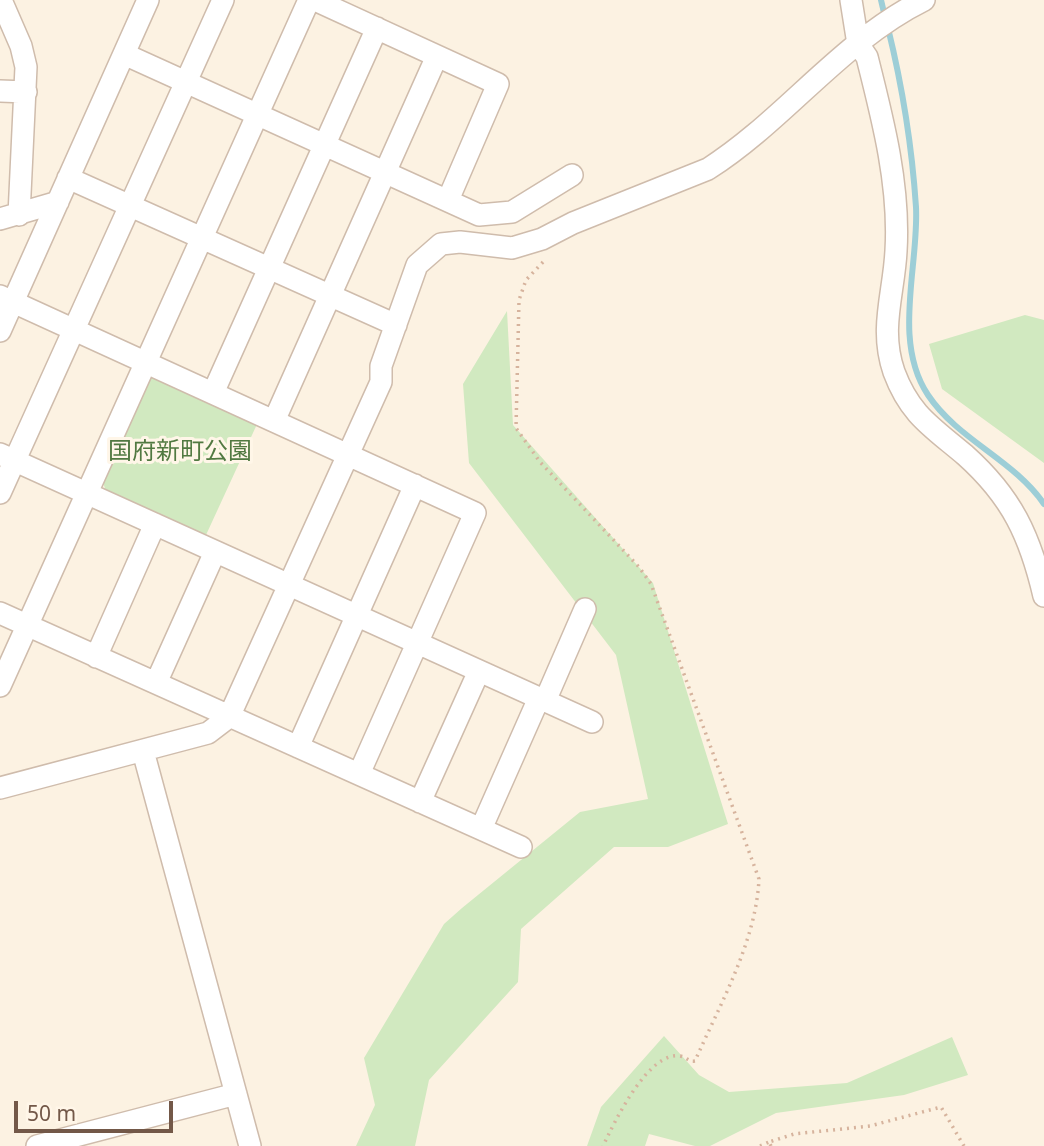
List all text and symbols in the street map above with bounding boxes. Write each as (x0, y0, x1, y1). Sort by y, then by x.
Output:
park label: 国府新町公園 (108, 438, 252, 466)
scale bar (18, 1086, 177, 1130)
text: 50 m (27, 1099, 76, 1127)

